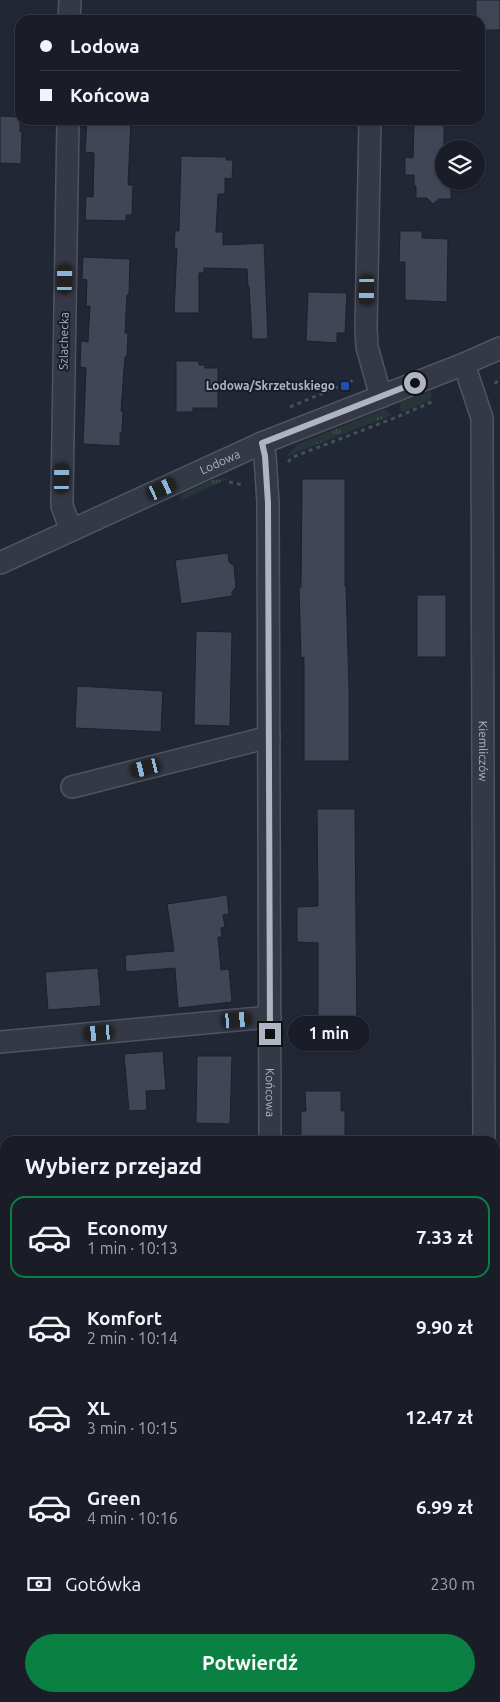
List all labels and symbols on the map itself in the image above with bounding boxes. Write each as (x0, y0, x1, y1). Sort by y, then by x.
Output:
car (57, 264, 72, 294)
car (359, 275, 374, 305)
street label: Szlachecka (56, 312, 71, 370)
route start (404, 372, 426, 394)
place label: Lodowa/Skrzetuskiego (206, 379, 335, 392)
marker: Lodowa/Skrzetuskiego (339, 380, 351, 392)
street label: Lodowa (198, 447, 242, 477)
car (54, 463, 69, 493)
car (145, 476, 178, 502)
street label: Kiemliczów (477, 721, 490, 782)
car (129, 757, 162, 779)
car (221, 1011, 252, 1029)
callout: 1 min (288, 1016, 370, 1052)
route end (259, 1023, 281, 1045)
car (83, 1024, 114, 1042)
street label: Końcowa (264, 1068, 277, 1117)

